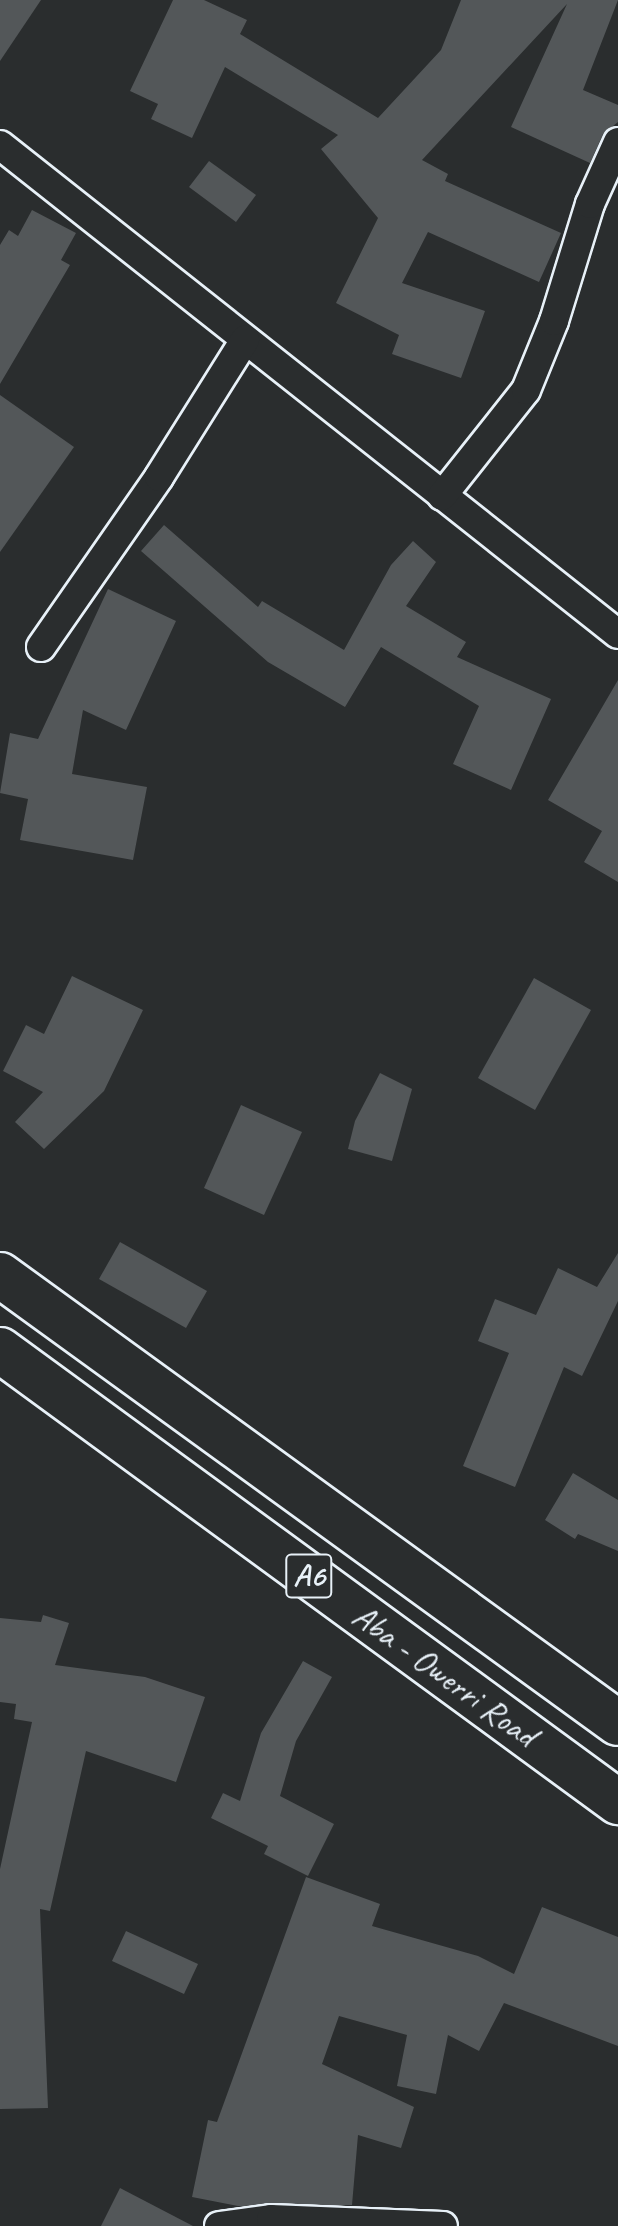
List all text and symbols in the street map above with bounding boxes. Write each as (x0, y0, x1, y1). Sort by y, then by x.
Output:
road number: A6 (285, 1548, 333, 1604)
street label: Aba - Owerri Road (346, 1595, 544, 1755)

